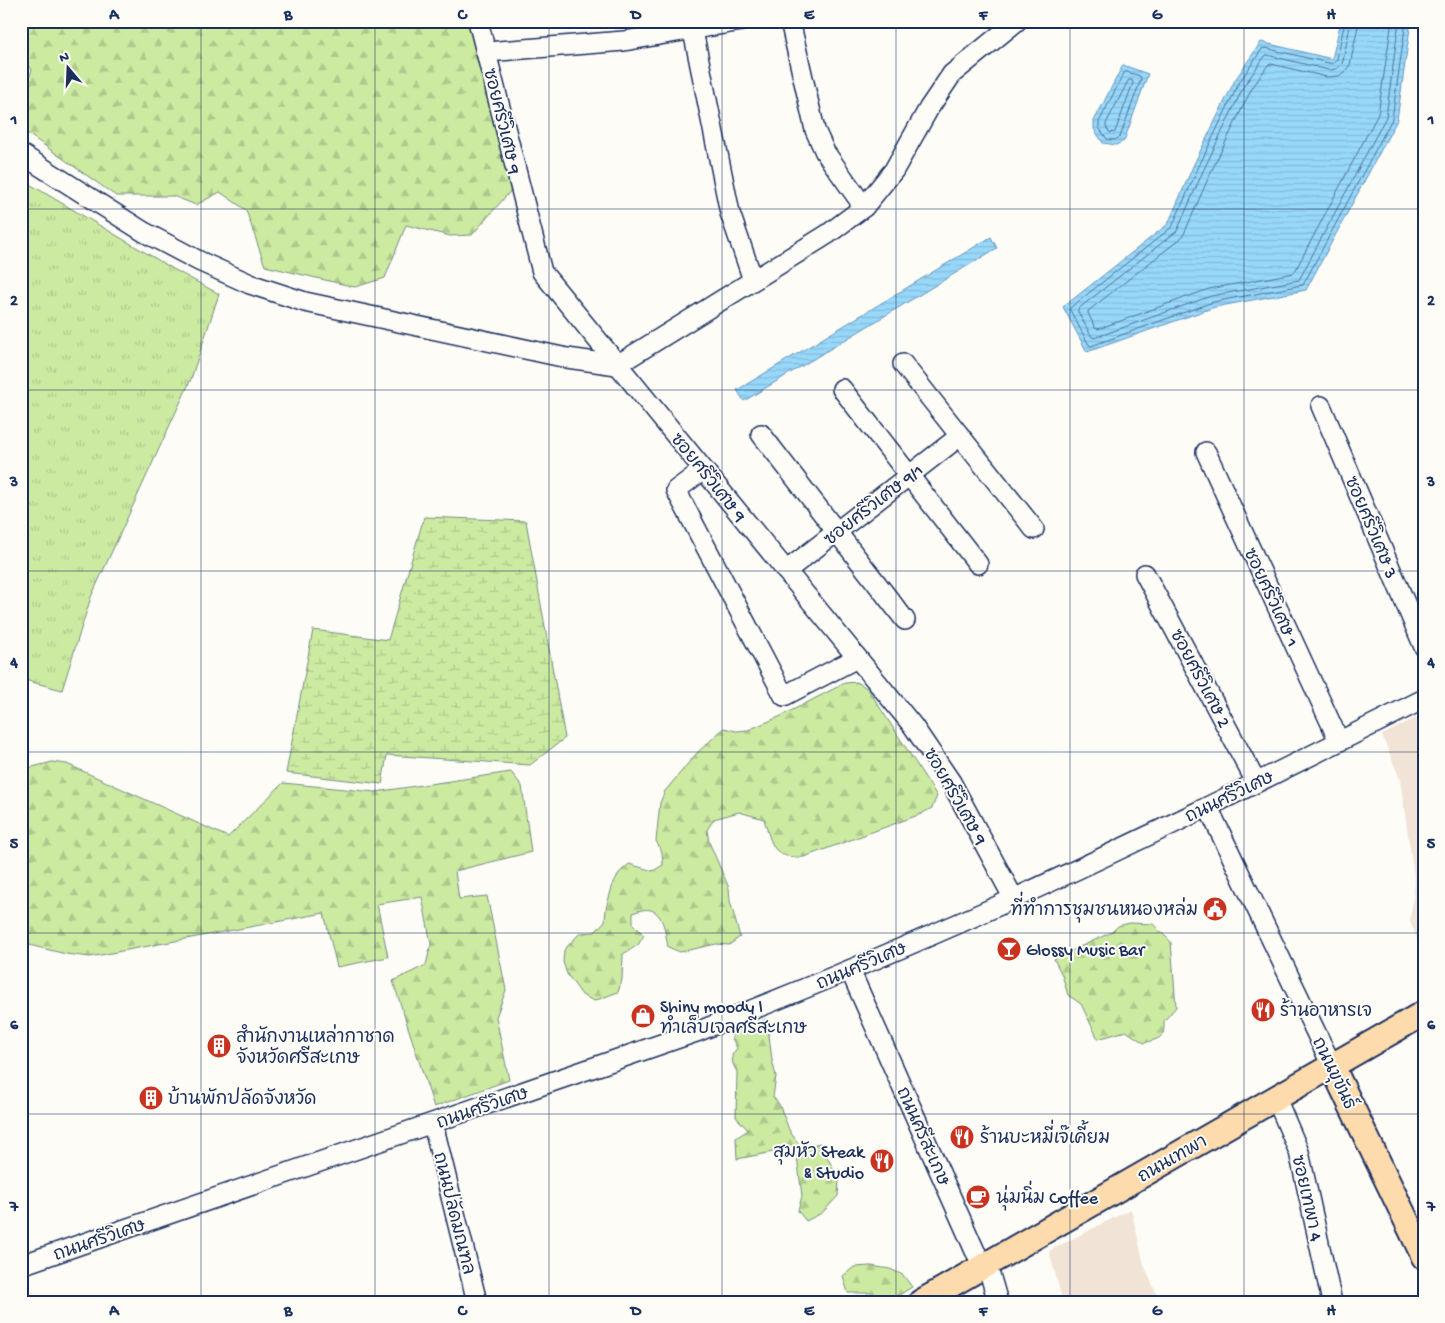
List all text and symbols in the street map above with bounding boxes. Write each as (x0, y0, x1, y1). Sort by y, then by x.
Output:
text: A (108, 7, 120, 26)
text: B (283, 7, 293, 26)
text: C (457, 7, 468, 26)
text: D (629, 7, 642, 26)
text: E (804, 7, 815, 26)
text: F (978, 7, 989, 26)
text: G (1152, 7, 1163, 26)
text: H (1326, 7, 1336, 26)
north arrow (42, 42, 92, 92)
text: N (57, 49, 72, 68)
street label: ซอยศรีวิเศษ 9 (477, 66, 528, 177)
text: 1 (10, 112, 17, 131)
text: 1 (1427, 112, 1434, 131)
text: 2 (10, 293, 18, 312)
text: 2 (1427, 293, 1435, 312)
street label: ซอยศรีวิเศษ 9 (665, 427, 752, 527)
street label: ซอยศรีวิเศษ 9/1 (818, 458, 928, 551)
street label: ซอยศรีวิเศษ 3 (1339, 472, 1404, 582)
text: 3 (9, 474, 18, 493)
text: 3 (1426, 474, 1435, 493)
street label: ซอยศรีวิเศษ 1 (1238, 544, 1305, 651)
street label: ซอยศรีวิเศษ 2 (1164, 625, 1237, 732)
text: 4 (9, 655, 18, 674)
text: 4 (1426, 655, 1435, 674)
street label: ซอยศรีวิเศษ 9 (918, 743, 993, 849)
street label: ถนนศรีวิเศษ (1181, 764, 1278, 829)
text: 5 (10, 836, 19, 855)
text: 5 (1427, 836, 1436, 855)
place label: ที่ทำการชุมชนหนองหล่ม (1010, 891, 1198, 923)
public building icon: ที่ทำการชุมชนหนองหล่ม (1202, 896, 1228, 922)
street label: ถนนศรีวิเศษ (812, 935, 911, 996)
bar icon: Glossy Music Bar (996, 936, 1022, 962)
place label: Glossy Music Bar (1026, 941, 1146, 962)
restaurant icon: ร้านอาหารเจ (1250, 997, 1276, 1023)
place label: Shiny moody l ทำเล็บเจลศรีสะเกษ (660, 998, 807, 1040)
place label: ร้านอาหารเจ (1280, 998, 1372, 1023)
shop icon: Shiny moody l ทำเล็บเจลศรีสะเกษ (630, 1003, 656, 1029)
text: 6 (10, 1017, 19, 1036)
text: 6 (1427, 1017, 1436, 1036)
place label: สำนักงานเหล่ากาชาด จังหวัดศรีสะเกษ (236, 1024, 395, 1070)
street label: ถนนขุขันธ์ (1305, 1032, 1364, 1114)
building icon: สำนักงานเหล่ากาชาด จังหวัดศรีสะเกษ (206, 1033, 232, 1059)
street label: ถนนศรีวิเศษ (433, 1080, 532, 1135)
street label: ถนนศรีสะเกษ (891, 1083, 957, 1190)
building icon: บ้านพักปลัดจังหวัด (138, 1085, 164, 1111)
place label: บ้านพักปลัดจังหวัด (168, 1086, 316, 1111)
place label: ร้านบะหมี่เจ๊เคี้ยม (980, 1119, 1110, 1150)
restaurant icon: ร้านบะหมี่เจ๊เคี้ยม (949, 1124, 975, 1150)
street label: ถนนเทพา (1135, 1132, 1212, 1188)
place label: สุมหัว Steak & Studio (773, 1140, 866, 1185)
restaurant icon: สุมหัว Steak & Studio (869, 1148, 895, 1174)
street label: ถนนปลัดมณฑล (427, 1150, 481, 1277)
street label: ซอยเทพา 4 (1285, 1153, 1326, 1244)
place label: นุ่มนิ่ม Coffee (996, 1180, 1099, 1211)
cafe icon: นุ่มนิ่ม Coffee (965, 1184, 991, 1210)
text: 7 (9, 1199, 19, 1218)
text: 7 (1426, 1199, 1436, 1218)
street label: ถนนศรีวิเศษ (50, 1212, 149, 1267)
text: A (108, 1303, 120, 1322)
text: B (283, 1303, 293, 1322)
text: C (457, 1303, 468, 1322)
text: D (629, 1303, 642, 1322)
text: E (804, 1303, 815, 1322)
text: F (978, 1303, 989, 1322)
text: G (1152, 1303, 1163, 1322)
text: H (1326, 1303, 1336, 1322)

